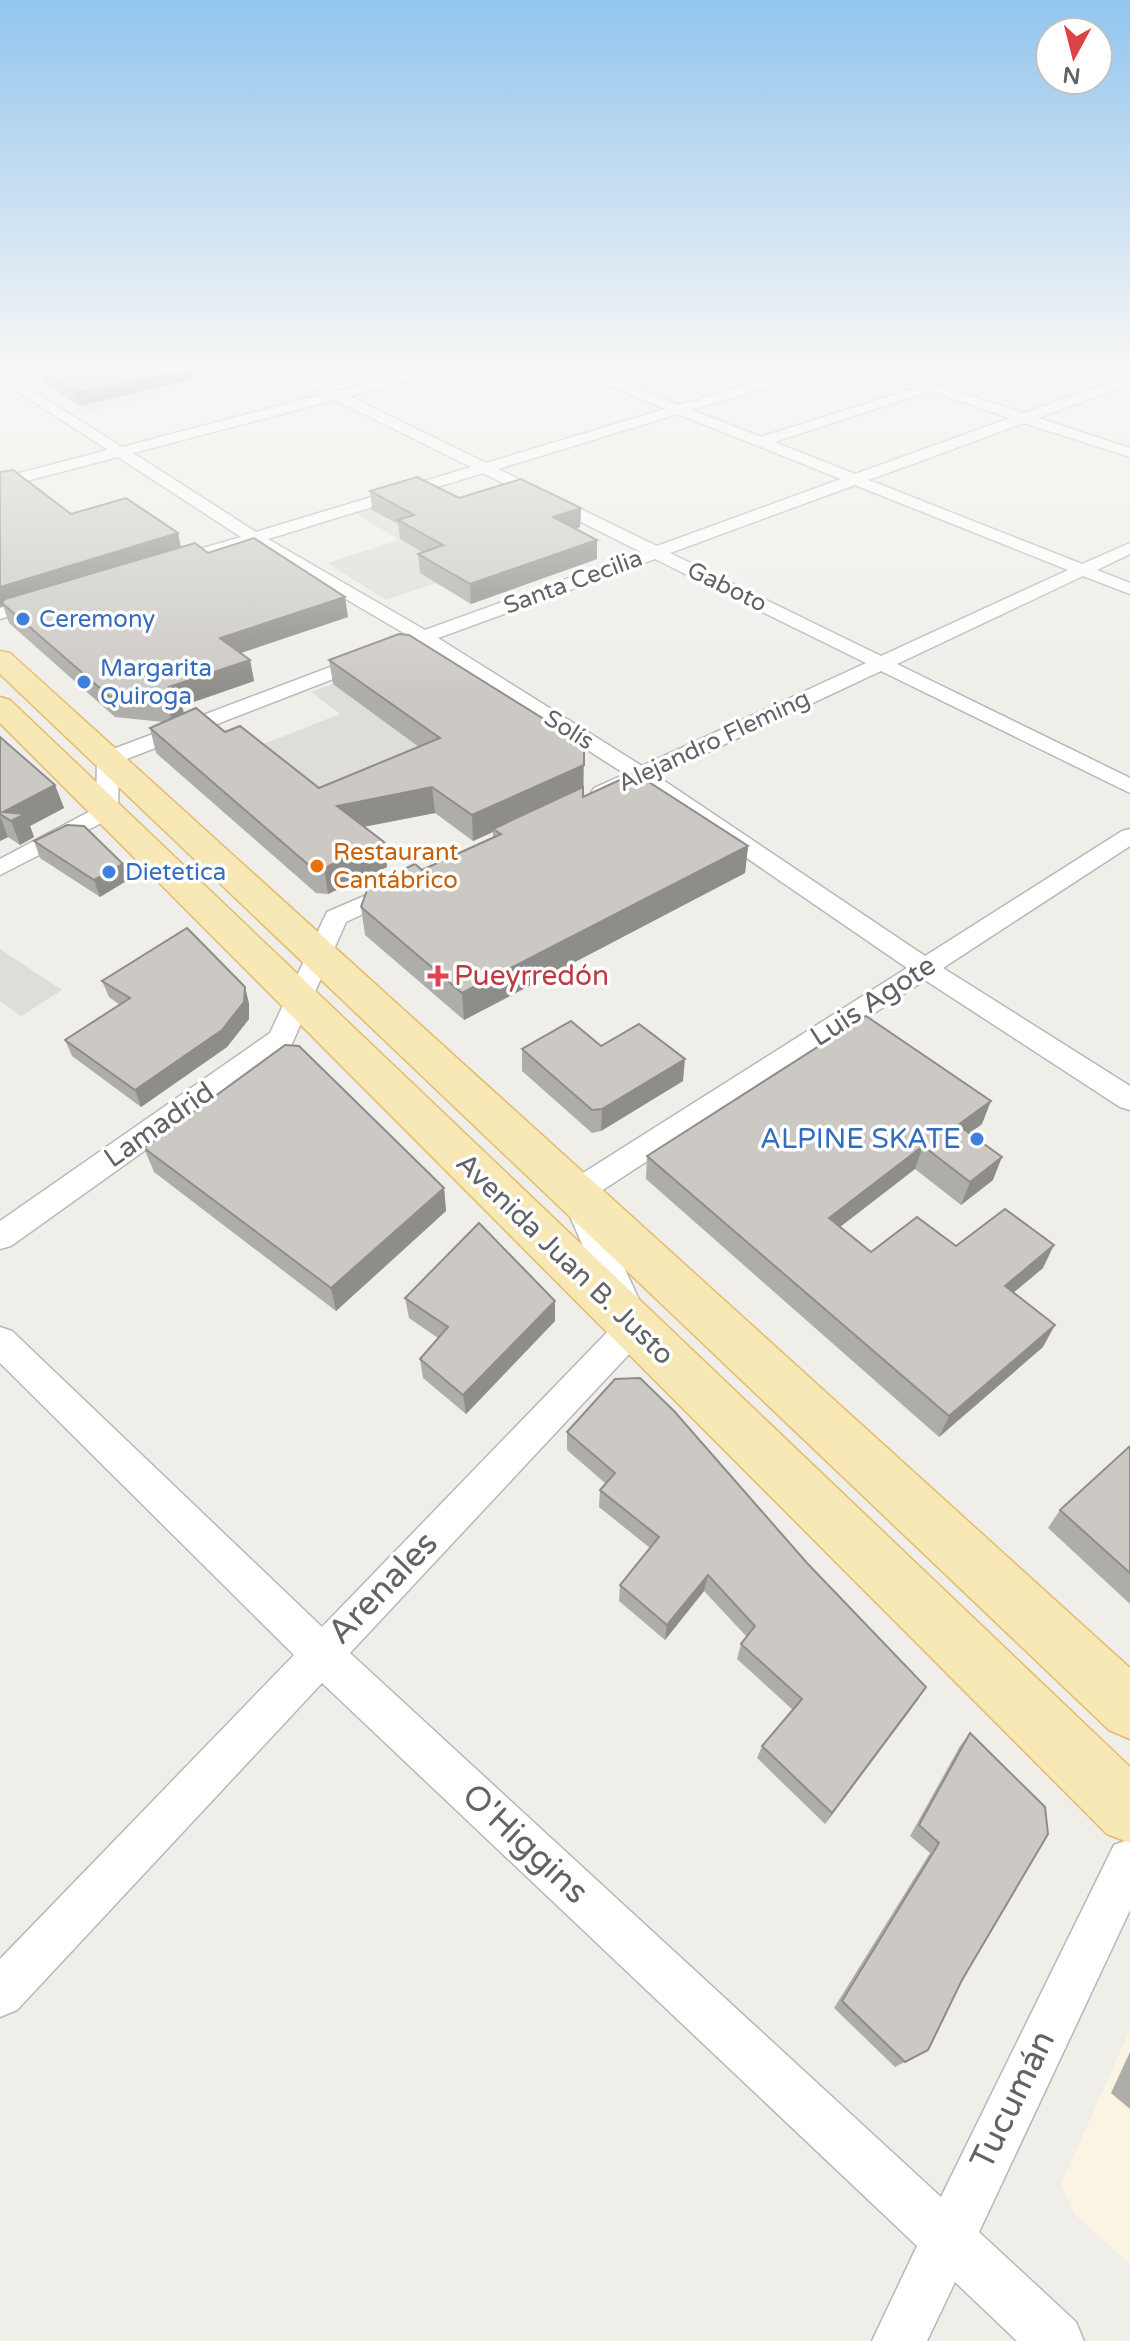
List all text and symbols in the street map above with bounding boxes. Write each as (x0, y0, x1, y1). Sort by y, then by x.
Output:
north arrow (1034, 16, 1114, 96)
text: N (1061, 61, 1082, 89)
street label: Santa Cecilia (500, 543, 646, 621)
street label: Gaboto (682, 555, 772, 619)
place label: Ceremony (39, 605, 155, 634)
marker: Ceremony (14, 610, 32, 628)
place label: Margarita Quiroga (100, 654, 212, 711)
marker: Margarita Quiroga (75, 673, 93, 691)
street label: Alejandro Fleming (614, 684, 814, 798)
street label: Solís (539, 704, 599, 756)
place label: Restaurant Cantábrico (333, 838, 458, 895)
marker: Restaurant Cantábrico (308, 857, 326, 875)
place label: Dietetica (125, 858, 226, 887)
marker: Dietetica (100, 863, 118, 881)
street label: Luis Agote (804, 948, 942, 1054)
place label: Pueyrredón (454, 959, 609, 993)
marker: Pueyrredón (429, 967, 447, 985)
street label: Lamadrid (98, 1075, 220, 1175)
place label: ALPINE SKATE (760, 1122, 961, 1156)
marker: ALPINE SKATE (968, 1130, 986, 1148)
street label: Avenida Juan B. Justo (449, 1146, 681, 1372)
street label: Arenales (319, 1523, 447, 1653)
street label: O'Higgins (453, 1775, 597, 1913)
street label: Tucumán (962, 2024, 1064, 2176)

